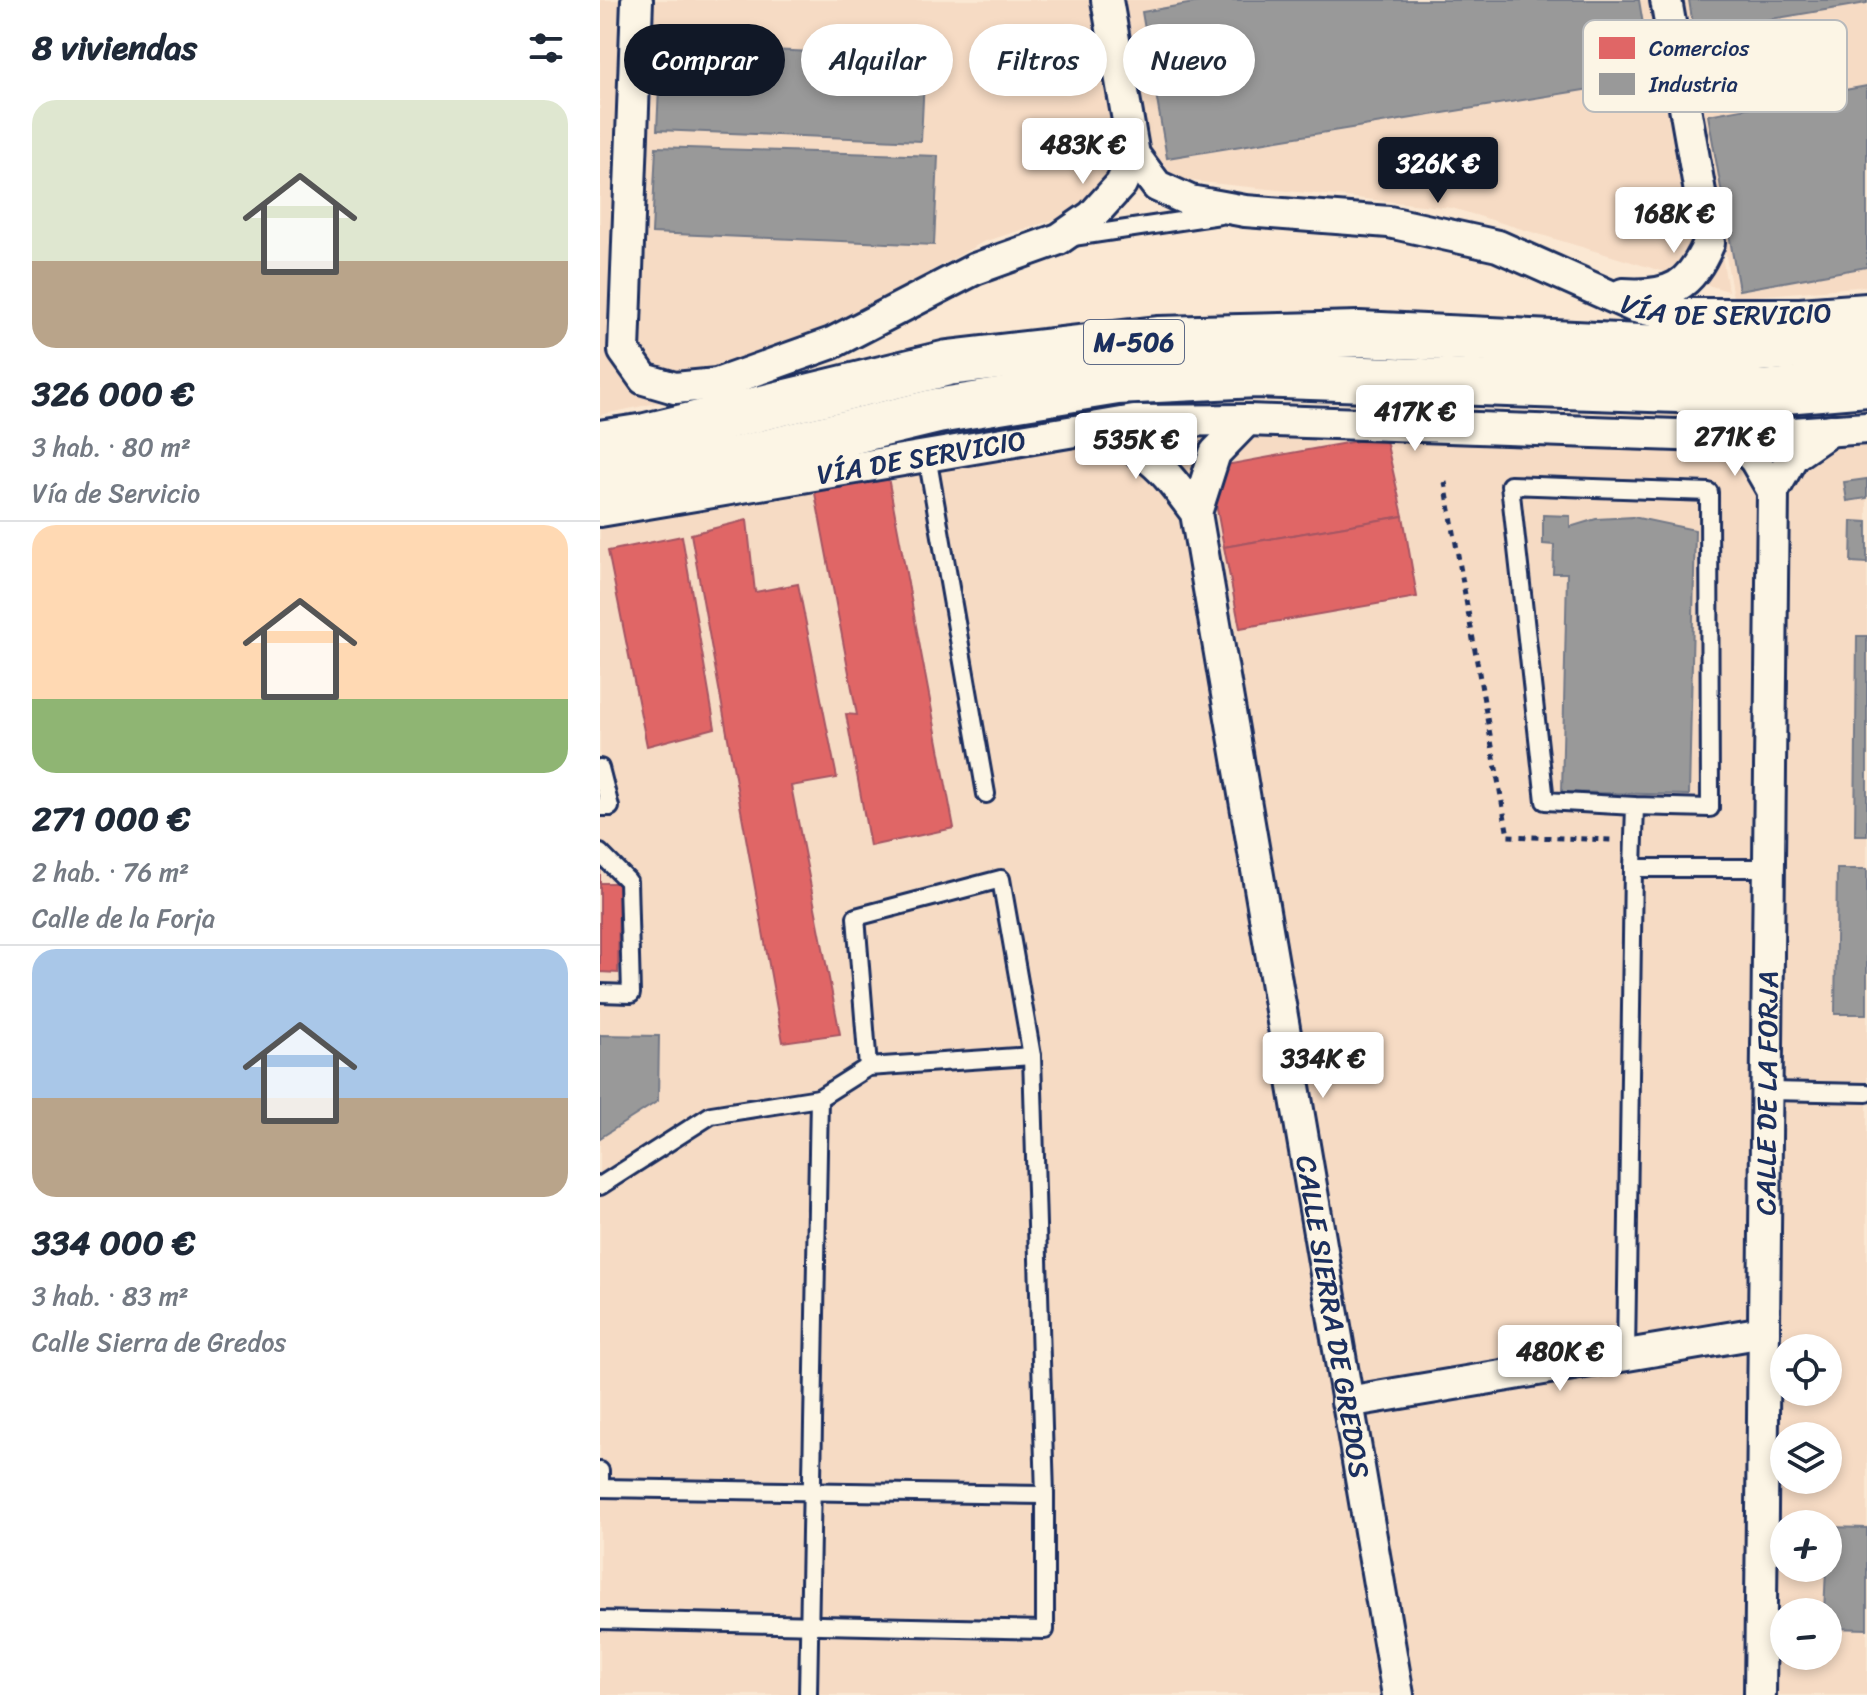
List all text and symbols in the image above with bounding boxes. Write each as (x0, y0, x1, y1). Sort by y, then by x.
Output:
text: 8 viviendas (32, 18, 197, 78)
legend (1583, 20, 1847, 112)
chip: Comprar (624, 24, 785, 96)
chip: Alquilar (801, 24, 953, 96)
chip: Filtros (969, 24, 1107, 96)
chip: Nuevo (1123, 24, 1255, 96)
icon: filters (524, 26, 568, 70)
text: Comercios (1649, 29, 1750, 68)
text: Industria (1648, 65, 1738, 104)
pin: 483K € (1018, 118, 1148, 186)
text: 483K € (1040, 121, 1126, 167)
pin: 326K € (1373, 137, 1503, 205)
text: 326K € (1396, 140, 1480, 186)
icon: home (228, 152, 372, 296)
pin: 168K € (1609, 187, 1739, 255)
text: 168K € (1633, 190, 1715, 236)
street label: VÍA DE SERVICIO (1612, 279, 1834, 339)
road number: M-506 (1084, 320, 1184, 364)
text: 326 000 € (32, 364, 194, 424)
pin: 417K € (1350, 385, 1480, 453)
text: 417K € (1374, 388, 1456, 434)
pin: 271K € (1670, 410, 1800, 478)
pin: 535K € (1071, 413, 1201, 481)
text: 271K € (1695, 413, 1775, 459)
street label: VÍA DE SERVICIO (813, 415, 1030, 499)
text: 535K € (1093, 416, 1179, 462)
text: 3 hab. · 80 m² (32, 424, 191, 470)
text: Vía de Servicio (32, 470, 200, 516)
icon: home (228, 577, 372, 721)
text: 271 000 € (32, 789, 190, 849)
text: 2 hab. · 76 m² (32, 849, 189, 895)
text: Calle de la Forja (32, 895, 215, 941)
street label: CALLE DE LA FORJA (1741, 971, 1792, 1216)
icon: home (228, 1001, 372, 1145)
pin: 334K € (1258, 1032, 1388, 1100)
text: 334K € (1281, 1035, 1365, 1081)
street label: CALLE SIERRA DE GREDOS (1282, 1151, 1385, 1482)
text: 334 000 € (32, 1213, 195, 1273)
text: 3 hab. · 83 m² (32, 1273, 189, 1319)
text: Calle Sierra de Gredos (32, 1319, 286, 1365)
pin: 480K € (1495, 1325, 1625, 1393)
text: 480K € (1516, 1328, 1604, 1374)
map controls (1770, 1334, 1842, 1670)
button: locate (1770, 1334, 1842, 1406)
button: layers (1770, 1422, 1842, 1494)
button: + (1770, 1510, 1842, 1582)
button: − (1770, 1598, 1842, 1670)

